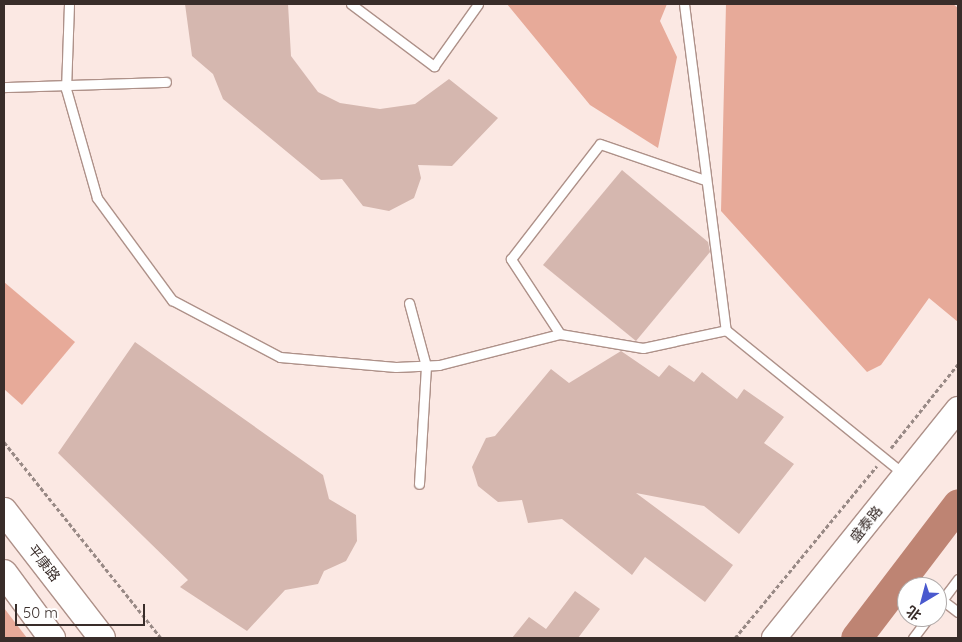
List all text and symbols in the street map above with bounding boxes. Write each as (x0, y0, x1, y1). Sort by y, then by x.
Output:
street label: 盛泰路 (846, 502, 886, 546)
street label: 平康路 (24, 541, 64, 585)
north arrow (897, 577, 947, 627)
scale bar (18, 594, 148, 626)
text: 北 (903, 602, 925, 625)
text: 50 m (23, 603, 58, 622)

